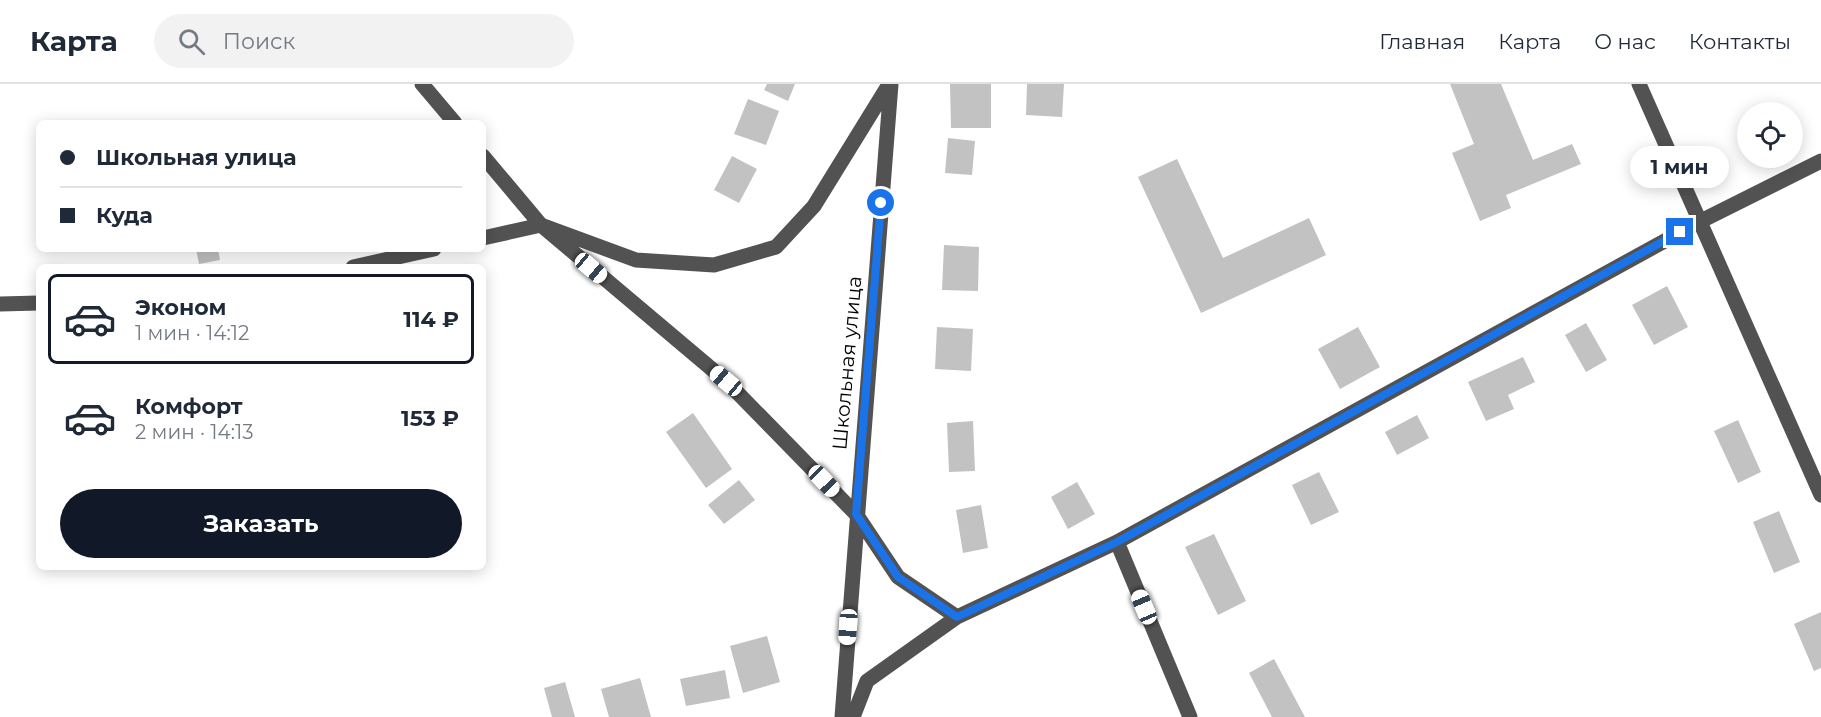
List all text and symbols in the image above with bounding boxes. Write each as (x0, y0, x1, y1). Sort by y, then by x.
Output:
search box (154, 14, 574, 68)
text: Карта (30, 24, 118, 58)
icon: search (175, 25, 208, 58)
text: Поиск (223, 28, 295, 55)
text: Главная (1379, 29, 1465, 54)
text: Карта (1498, 29, 1561, 54)
text: О нас (1594, 29, 1656, 54)
text: Контакты (1689, 29, 1791, 54)
map controls (1737, 102, 1803, 168)
button: locate (1737, 102, 1803, 168)
text: Школьная улица (96, 144, 296, 171)
callout: 1 мин (1630, 145, 1730, 187)
text: 1 мин (1651, 155, 1708, 179)
route start (867, 189, 894, 216)
text: Куда (96, 202, 153, 229)
route end (1666, 218, 1693, 245)
car (571, 250, 611, 286)
street label: Школьная улица (827, 275, 867, 451)
icon: car (63, 292, 117, 346)
text: Эконом (135, 294, 226, 321)
text: 114 ₽ (403, 306, 459, 333)
text: 1 мин · 14:12 (135, 321, 249, 345)
car (706, 363, 746, 399)
icon: car (63, 391, 117, 445)
text: Комфорт (135, 393, 243, 420)
text: 153 ₽ (401, 405, 459, 432)
text: 2 мин · 14:13 (135, 420, 253, 444)
car (805, 462, 843, 500)
button: Заказать (60, 489, 462, 558)
car (1129, 587, 1159, 627)
car (838, 608, 858, 646)

